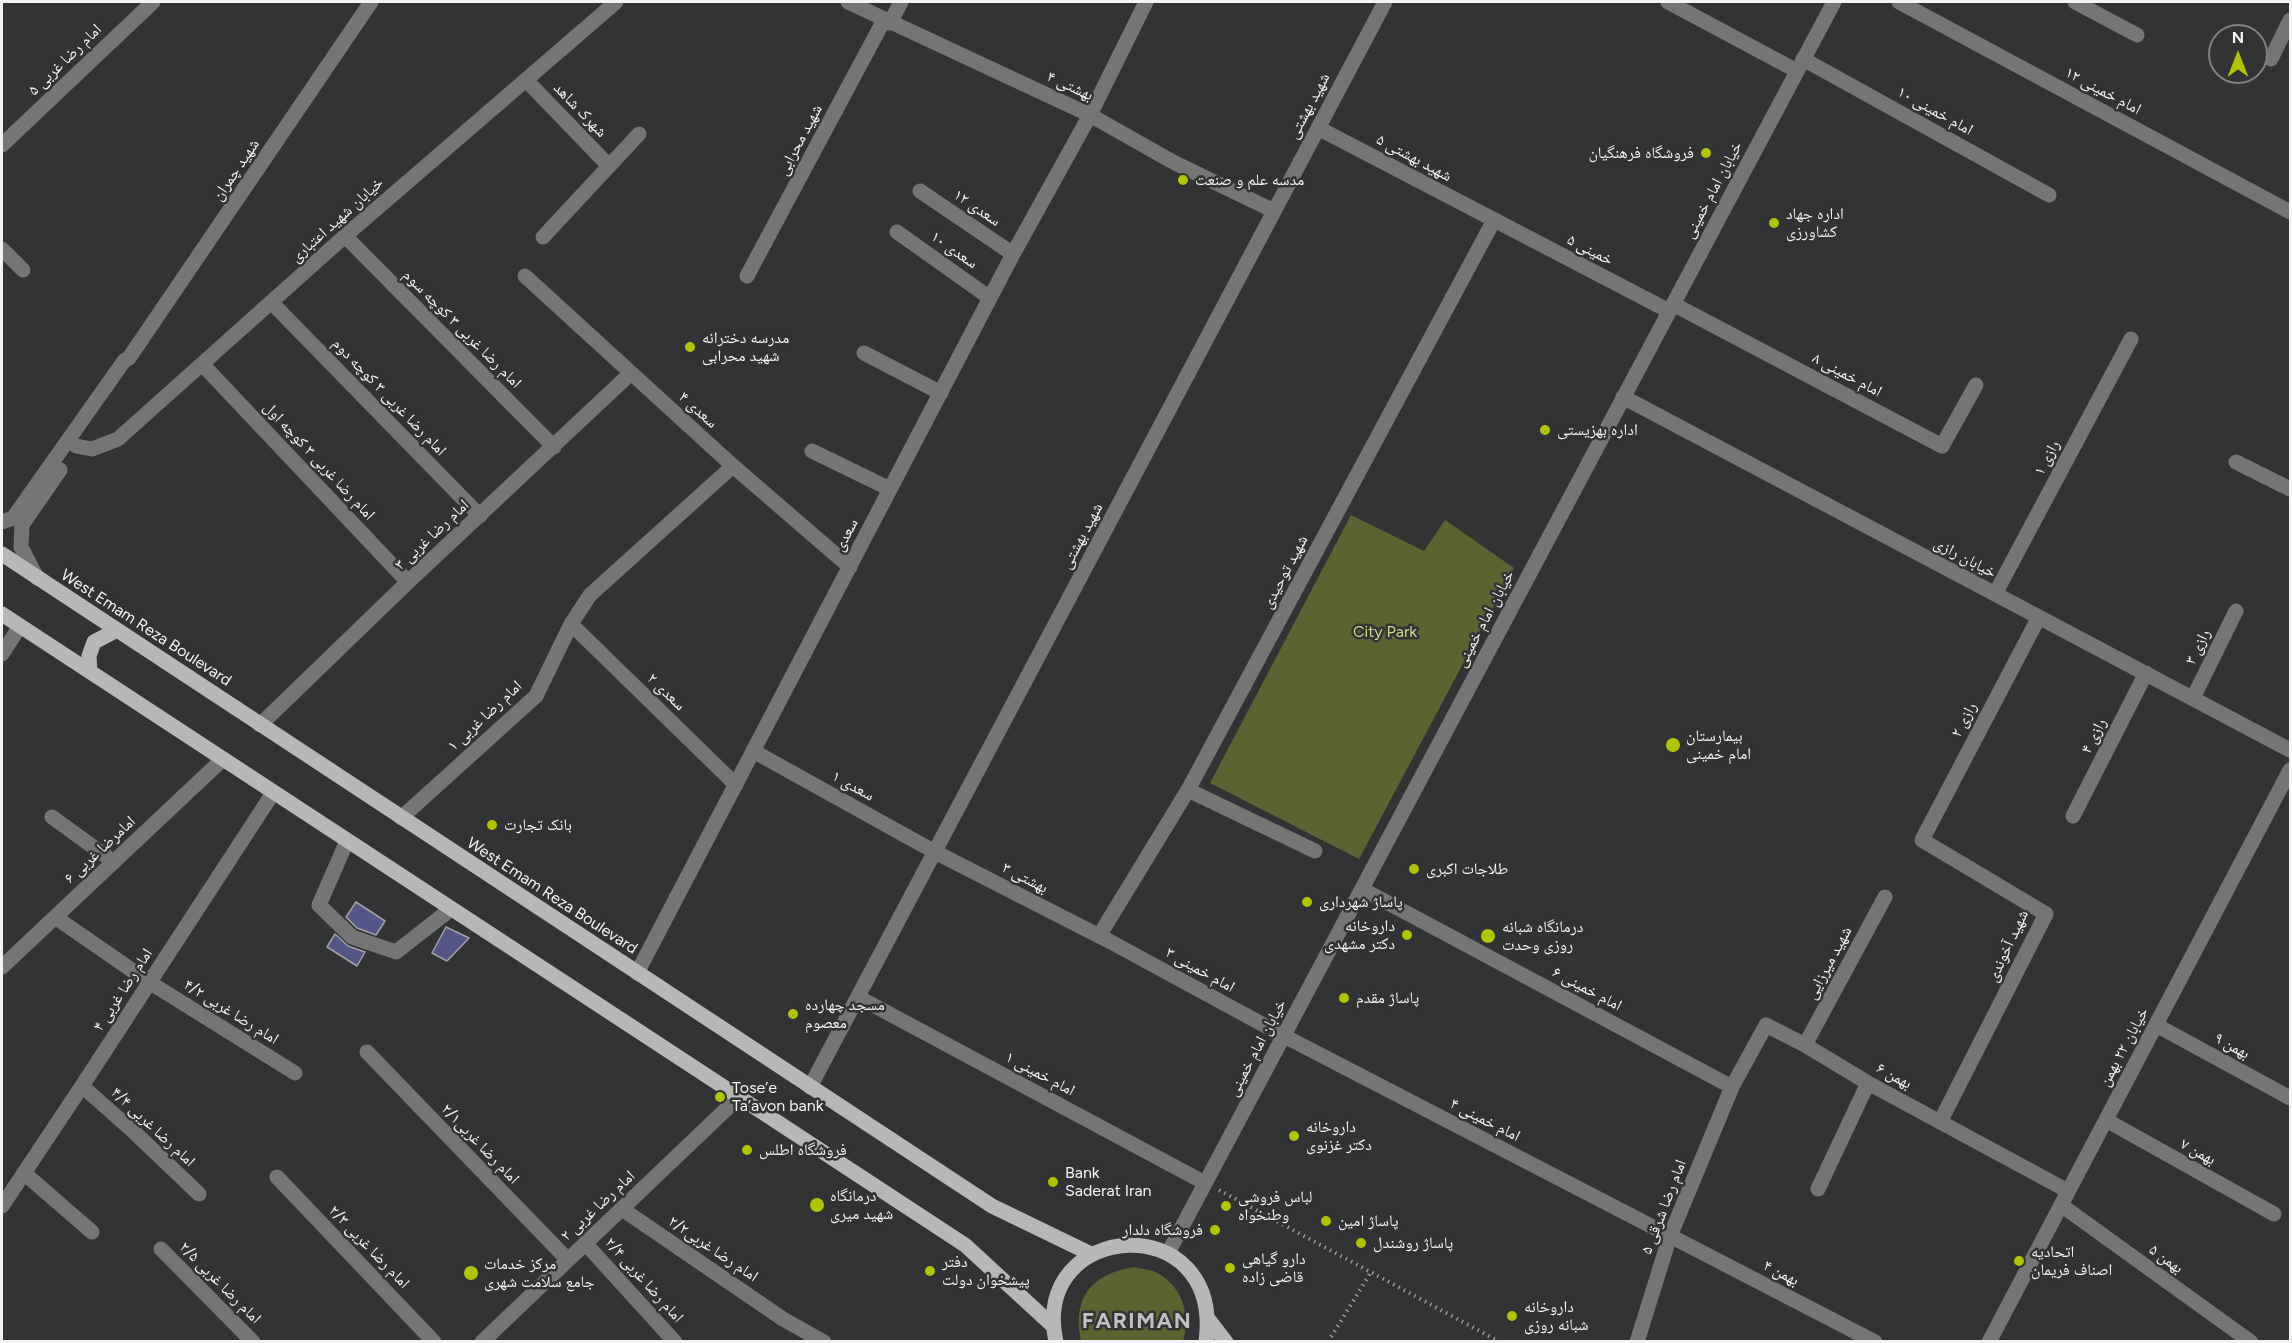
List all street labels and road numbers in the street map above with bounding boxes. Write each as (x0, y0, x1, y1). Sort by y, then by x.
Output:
street label: امام رضا غربی ۵ (24, 20, 106, 100)
street label: امام خمینی ۱۲ (2062, 63, 2144, 119)
street label: بهشتی ۴ (1044, 67, 1096, 105)
street label: شهید بهشتی (1284, 70, 1334, 142)
street label: شهرک شاهد (549, 79, 611, 141)
street label: امام خمینی ۱۰ (1894, 82, 1976, 140)
street label: شهید محرابی (773, 101, 827, 179)
street label: شهید بهشتی ۵ (1373, 130, 1455, 186)
street label: شهید چمران (208, 135, 264, 205)
street label: خیابان امام خمینی (1679, 138, 1747, 242)
street label: خیابان شهید اعتباری (287, 173, 387, 267)
street label: سعدی ۱۲ (950, 185, 1004, 231)
street label: سعدی ۱۰ (927, 227, 981, 273)
street label: خمینی ۵ (1564, 230, 1616, 270)
street label: امام رضا غربی ۳ کوچه سوم (399, 266, 525, 392)
street label: امام رضا غربی ۳ کوچه دوم (328, 334, 450, 460)
street label: امام خمینی ۸ (1809, 349, 1885, 401)
street label: سعدی ۴ (675, 388, 721, 432)
street label: امام رضا غربی ۳ کوچه اول (259, 398, 379, 524)
street label: رازی ۱ (2030, 437, 2064, 479)
street label: امام رضا غربی ۳ (391, 496, 473, 574)
street label: شهید بهشتی (1057, 500, 1107, 572)
street label: سعدی (829, 515, 863, 555)
street label: شهید توحیدی (1258, 532, 1312, 612)
street label: خیابان رازی (1931, 534, 1999, 582)
street label: West Emam Reza Boulevard (57, 566, 235, 690)
street label: خیابان امام خمینی (1451, 567, 1519, 671)
street label: رازی ۳ (2181, 626, 2215, 668)
street label: سعدی ۲ (643, 669, 689, 715)
street label: امام رضا غربی ۱ (444, 677, 526, 755)
street label: رازی ۲ (1947, 699, 1981, 741)
street label: رازی ۴ (2077, 715, 2111, 757)
street label: سعدی ۱ (828, 767, 878, 805)
street label: امامرضا غربی ۶ (60, 812, 140, 888)
street label: West Emam Reza Boulevard (463, 834, 641, 958)
street label: بهشتی ۳ (999, 858, 1051, 898)
street label: شهید آخوندی (1983, 907, 2033, 985)
street label: شهید میرزایی (1802, 923, 1856, 1003)
street label: امام خمینی ۳ (1162, 943, 1238, 997)
street label: امام رضا غربی ۴ (89, 945, 157, 1035)
street label: امام خمینی ۶ (1549, 963, 1625, 1015)
street label: امام رضا غربی ۴/۲ (180, 975, 282, 1049)
street label: خیابان امام خمینی (1223, 996, 1291, 1100)
street label: خیابان ۲۲ بهمن (2095, 1004, 2153, 1090)
street label: بهمن ۹ (2211, 1028, 2253, 1064)
street label: امام خمینی ۱ (1002, 1048, 1078, 1100)
street label: بهمن ۶ (1873, 1058, 1915, 1094)
street label: امام رضا غربی ۴/۴ (107, 1083, 199, 1171)
street label: امام خمینی ۴ (1447, 1094, 1523, 1146)
street label: امام رضا غربی۲/۱ (437, 1100, 523, 1188)
street label: بهمن ۷ (2177, 1134, 2219, 1170)
street label: امام رضا شرقی ۵ (1637, 1157, 1691, 1257)
street label: امام رضا غربی ۲ (557, 1167, 639, 1245)
street label: امام رضا غربی ۲/۳ (325, 1201, 413, 1293)
street label: امام رضا غربی۲/۲ (664, 1212, 762, 1286)
street label: امام رضا غربی ۲/۴ (601, 1233, 687, 1327)
street label: امام رضا غربی ۲/۵ (175, 1238, 265, 1328)
street label: بهمن ۵ (2145, 1240, 2187, 1278)
street label: بهمن ۴ (1760, 1256, 1802, 1290)

